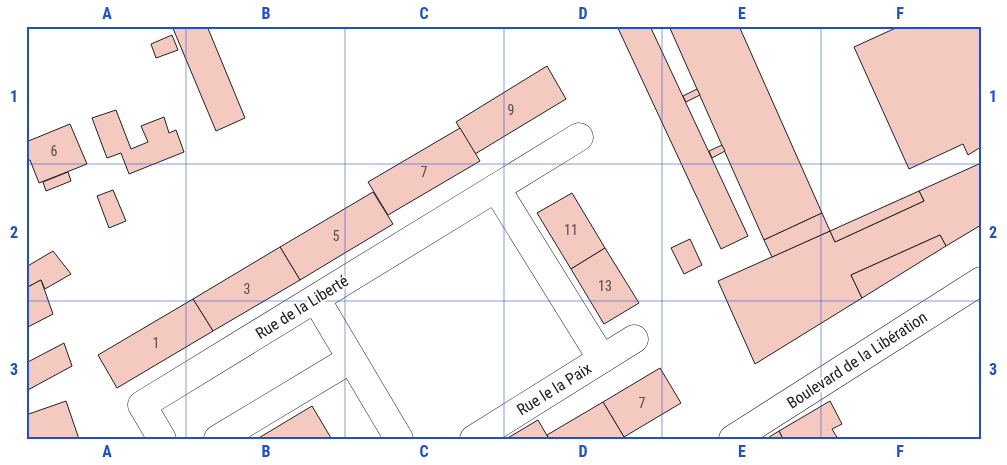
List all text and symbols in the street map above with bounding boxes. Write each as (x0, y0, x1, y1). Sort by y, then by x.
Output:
text: A (102, 4, 112, 23)
text: B (262, 4, 271, 23)
text: C (419, 4, 429, 23)
text: D (578, 4, 588, 23)
text: E (738, 4, 746, 23)
text: F (896, 4, 904, 23)
text: 1 (10, 87, 18, 106)
text: 1 (989, 87, 997, 106)
house number: 9 (508, 102, 514, 118)
house number: 6 (51, 143, 58, 159)
house number: 7 (421, 164, 428, 180)
house number: 11 (564, 222, 578, 238)
text: 2 (10, 223, 18, 242)
text: 2 (989, 223, 997, 242)
house number: 5 (333, 228, 340, 244)
street label: Rue de la Liberté (252, 271, 352, 343)
house number: 13 (598, 278, 612, 294)
house number: 3 (244, 281, 250, 297)
street label: Boulevard de la Libération (783, 308, 931, 412)
house number: 1 (153, 335, 159, 351)
street label: Rue le la Paix (513, 359, 595, 419)
text: 3 (10, 360, 18, 379)
text: 3 (989, 360, 997, 379)
house number: 7 (639, 395, 646, 411)
text: A (102, 442, 112, 461)
text: B (262, 442, 271, 461)
text: C (419, 442, 429, 461)
text: D (578, 442, 588, 461)
text: E (738, 442, 746, 461)
text: F (896, 442, 904, 461)

